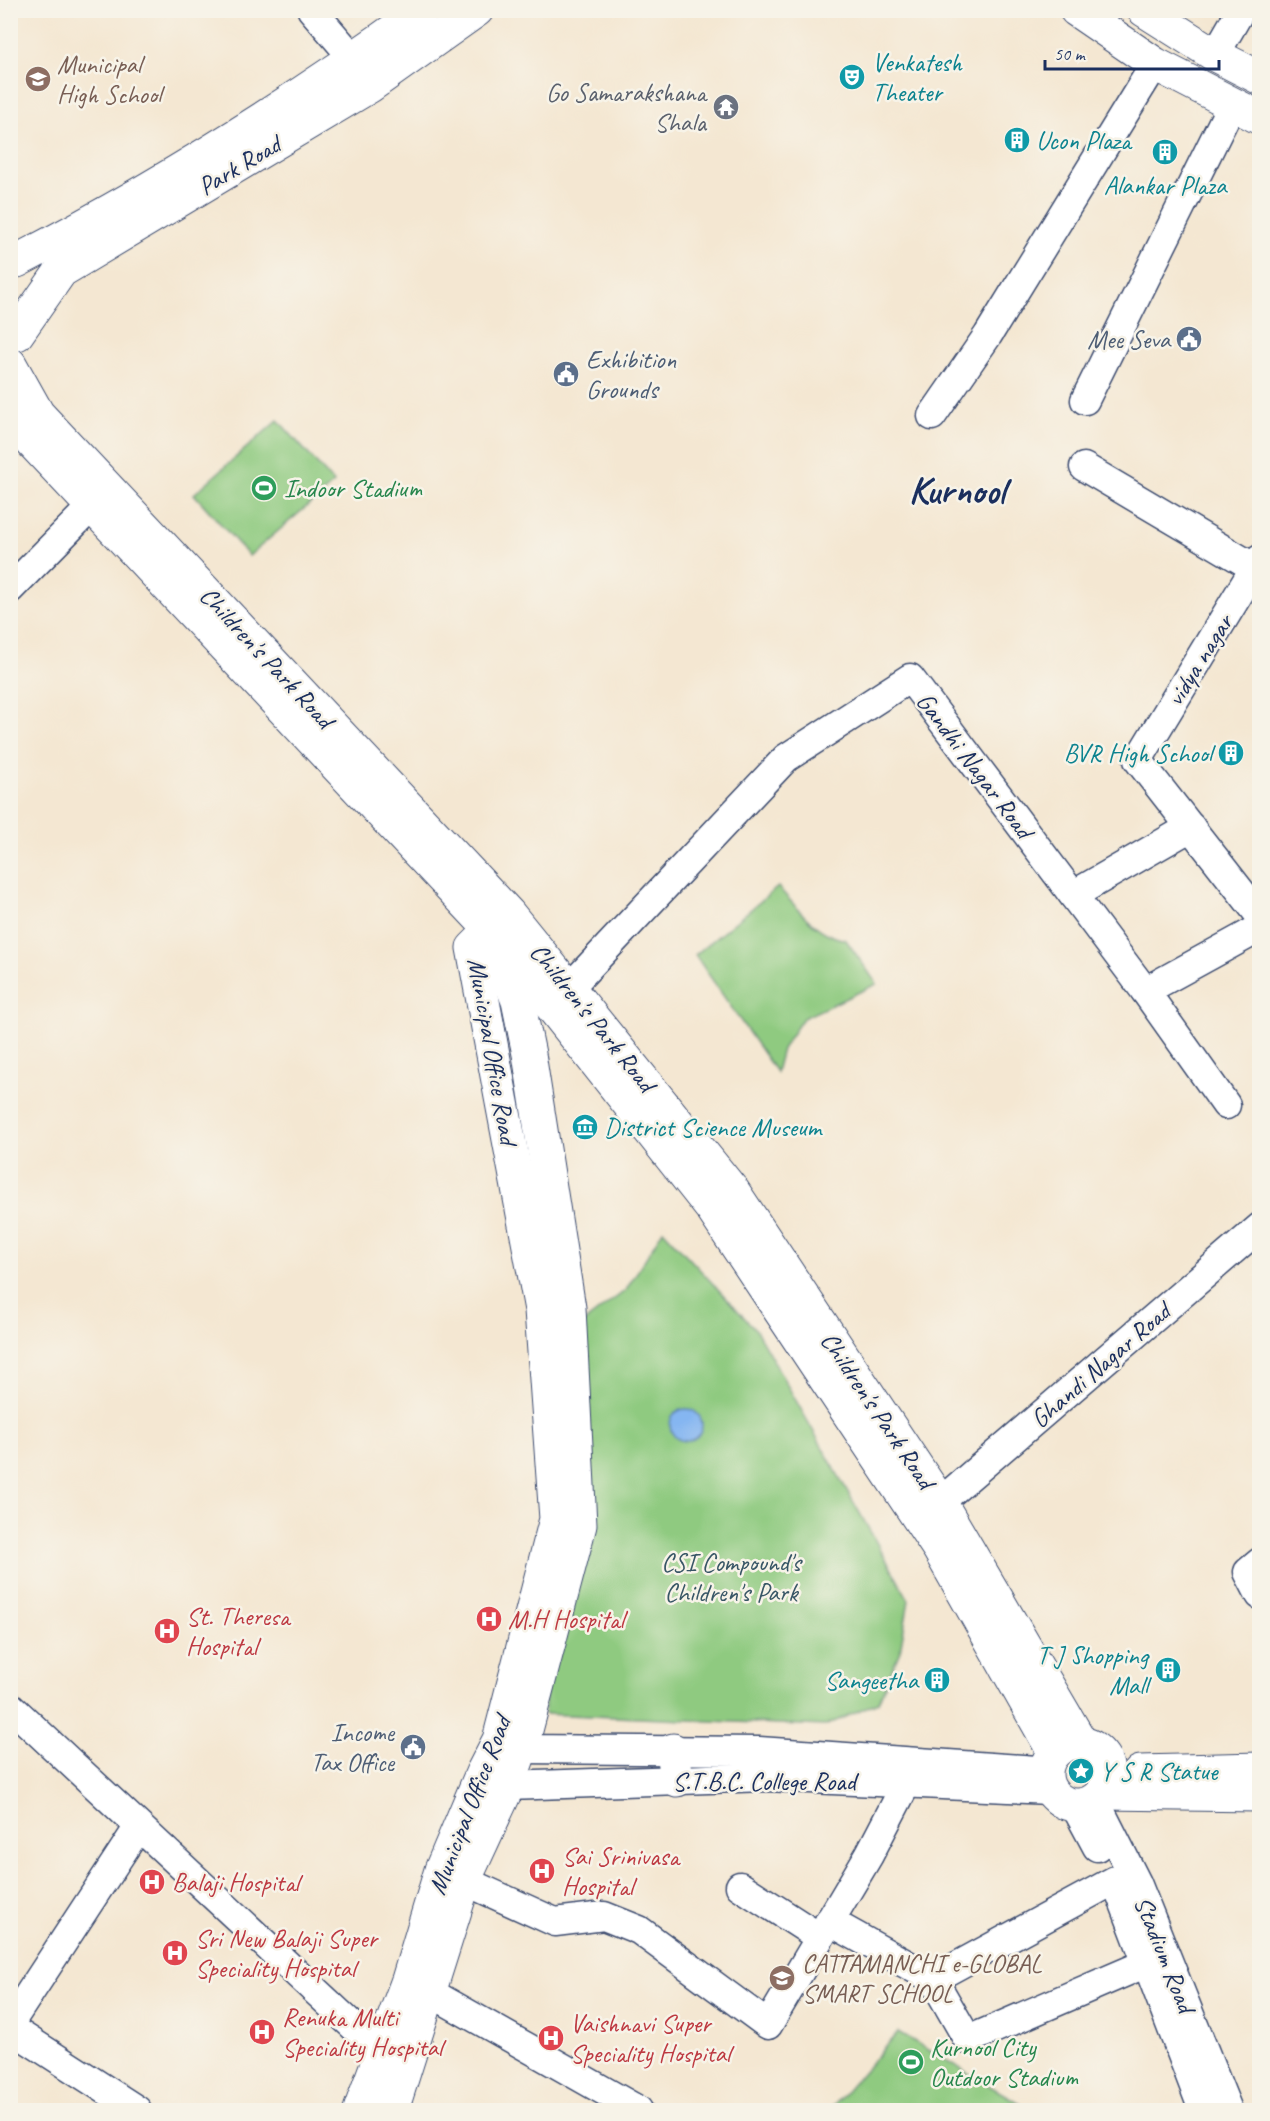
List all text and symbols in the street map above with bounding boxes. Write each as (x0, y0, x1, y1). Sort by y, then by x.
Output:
scale bar (1045, 33, 1219, 71)
text: 50 m (1054, 43, 1087, 65)
place label: Venkatesh Theater (872, 46, 963, 109)
place label: Municipal High School (57, 48, 166, 111)
theatre icon: Venkatesh Theater (837, 62, 867, 92)
school or university icon: Municipal High School (23, 64, 53, 94)
place label: Go Samarakshana Shala (546, 76, 708, 139)
temple icon: Go Samarakshana Shala (711, 92, 741, 122)
place label: Ucon Plaza (1036, 124, 1133, 157)
building icon: Ucon Plaza (1002, 125, 1032, 155)
street label: Park Road (192, 126, 290, 203)
building icon: Alankar Plaza (1150, 137, 1180, 167)
place label: Alankar Plaza (1104, 169, 1228, 202)
place label: Mee Seva (1087, 323, 1172, 356)
public building icon: Mee Seva (1174, 324, 1204, 354)
place label: Exhibition Grounds (586, 343, 676, 406)
public building icon: Exhibition Grounds (551, 359, 581, 389)
district label: Kurnool (909, 467, 1012, 514)
place label: Indoor Stadium (284, 472, 423, 505)
sports icon: Indoor Stadium (249, 473, 279, 503)
street label: Children's Park Road (192, 580, 343, 738)
street label: vidya nagar (1158, 606, 1242, 712)
street label: Gandhi Nagar Road (909, 686, 1043, 848)
place label: BVR High School (1064, 737, 1217, 770)
building icon: BVR High School (1216, 738, 1246, 768)
street label: Children's Park Road (523, 936, 665, 1101)
street label: Municipal Office Road (460, 955, 526, 1151)
place label: District Science Museum (604, 1111, 824, 1144)
museum icon: District Science Museum (570, 1112, 600, 1142)
street label: Ghandi Nagar Road (1024, 1293, 1180, 1435)
street label: Children's Park Road (813, 1326, 944, 1498)
park label: CSI Compound's Children's Park (661, 1546, 803, 1609)
place label: St. Theresa Hospital (186, 1600, 292, 1663)
place label: M.H Hospital (508, 1603, 628, 1636)
hospital icon: M.H Hospital (474, 1604, 504, 1634)
hospital icon: St. Theresa Hospital (152, 1616, 182, 1646)
place label: T J Shopping Mall (1037, 1639, 1153, 1702)
building icon: T J Shopping Mall (1153, 1655, 1183, 1685)
place label: Sangeetha (824, 1664, 920, 1697)
building icon: Sangeetha (922, 1665, 952, 1695)
street label: Municipal Office Road (420, 1708, 520, 1899)
place label: Income Tax Office (310, 1716, 396, 1779)
public building icon: Income Tax Office (398, 1732, 428, 1762)
place label: Y S R Statue (1100, 1755, 1219, 1788)
place icon: Y S R Statue (1066, 1756, 1096, 1786)
street label: S.T.B.C. College Road (672, 1765, 859, 1798)
place label: Sai Srinivasa Hospital (562, 1840, 681, 1903)
hospital icon: Sai Srinivasa Hospital (527, 1856, 557, 1886)
place label: Balaji Hospital (172, 1866, 304, 1899)
hospital icon: Balaji Hospital (137, 1867, 167, 1897)
street label: Stadium Road (1126, 1891, 1204, 2021)
place label: Sri New Balaji Super Speciality Hospital (195, 1922, 380, 1985)
hospital icon: Sri New Balaji Super Speciality Hospital (160, 1938, 190, 1968)
place label: CATTAMANCHI e-GLOBAL SMART SCHOOL (802, 1947, 1042, 2010)
school or university icon: CATTAMANCHI e-GLOBAL SMART SCHOOL (767, 1963, 797, 1993)
place label: Renuka Multi Speciality Hospital (282, 2001, 447, 2064)
place label: Vaishnavi Super Speciality Hospital (570, 2007, 735, 2070)
hospital icon: Renuka Multi Speciality Hospital (247, 2017, 277, 2047)
hospital icon: Vaishnavi Super Speciality Hospital (536, 2023, 566, 2053)
place label: Kurnool City Outdoor Stadium (930, 2031, 1079, 2094)
sports icon: Kurnool City Outdoor Stadium (896, 2047, 926, 2077)

